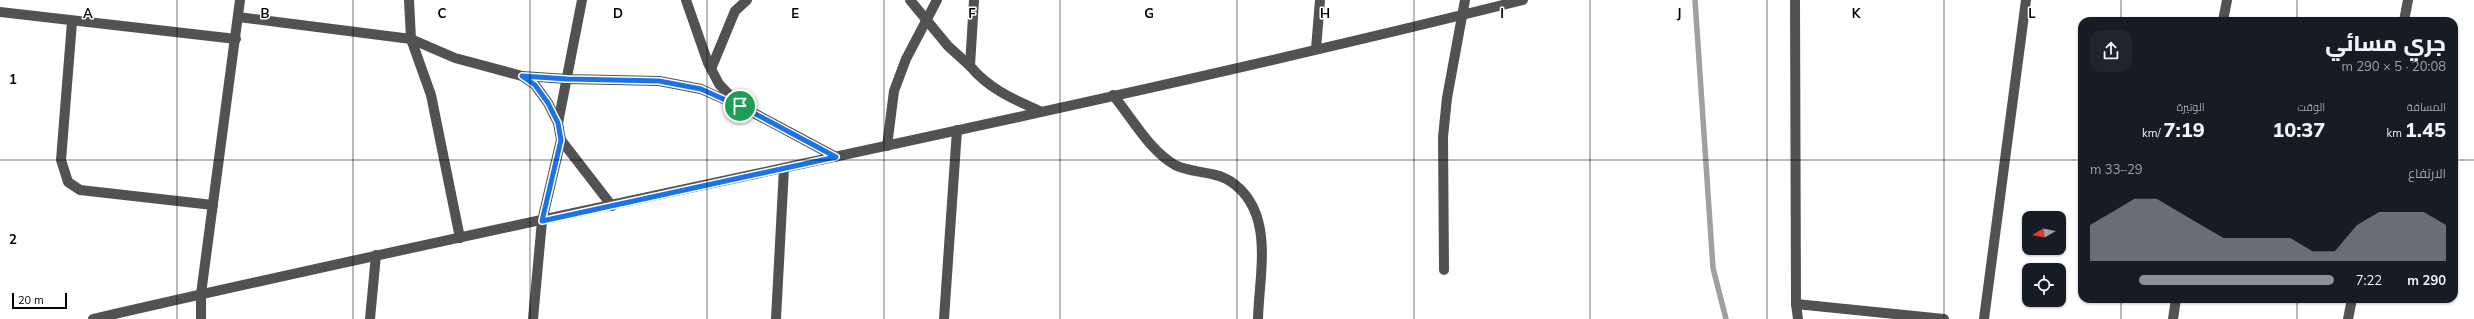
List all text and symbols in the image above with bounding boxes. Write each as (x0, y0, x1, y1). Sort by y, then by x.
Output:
text: A (83, 5, 93, 21)
text: B (261, 5, 270, 21)
text: C (438, 5, 447, 21)
text: D (613, 5, 623, 21)
text: E (791, 5, 799, 21)
text: F (968, 5, 976, 21)
text: G (1144, 5, 1154, 21)
text: H (1320, 5, 1330, 21)
text: I (1500, 5, 1504, 21)
text: J (1677, 5, 1681, 21)
text: K (1852, 5, 1862, 21)
text: L (2028, 5, 2036, 21)
text: جري مسائي (2325, 29, 2446, 57)
button: share (2090, 30, 2132, 72)
text: 20:08 · 5 × 290 m (2341, 58, 2446, 74)
text: 1 (9, 71, 17, 87)
pin (723, 89, 757, 123)
icon: arrive (729, 95, 751, 117)
text: الوتيرة (2176, 100, 2205, 114)
text: الوقت (2297, 100, 2325, 114)
text: المسافة (2407, 100, 2446, 114)
text: 7:19 (2163, 117, 2205, 142)
text: 10:37 (2272, 117, 2325, 142)
text: 1.45 (2405, 117, 2446, 142)
text: /km (2142, 126, 2163, 140)
text: km (2387, 126, 2405, 140)
text: 29–33 m (2090, 161, 2143, 177)
text: الارتفاع (2408, 165, 2446, 181)
north arrow (2022, 211, 2066, 255)
map controls (2022, 211, 2066, 307)
text: 2 (9, 231, 17, 247)
button: locate (2022, 263, 2066, 307)
text: 7:22 (2356, 272, 2382, 288)
text: 290 m (2407, 272, 2446, 288)
scale bar (12, 291, 67, 310)
text: 20 m (18, 293, 44, 307)

